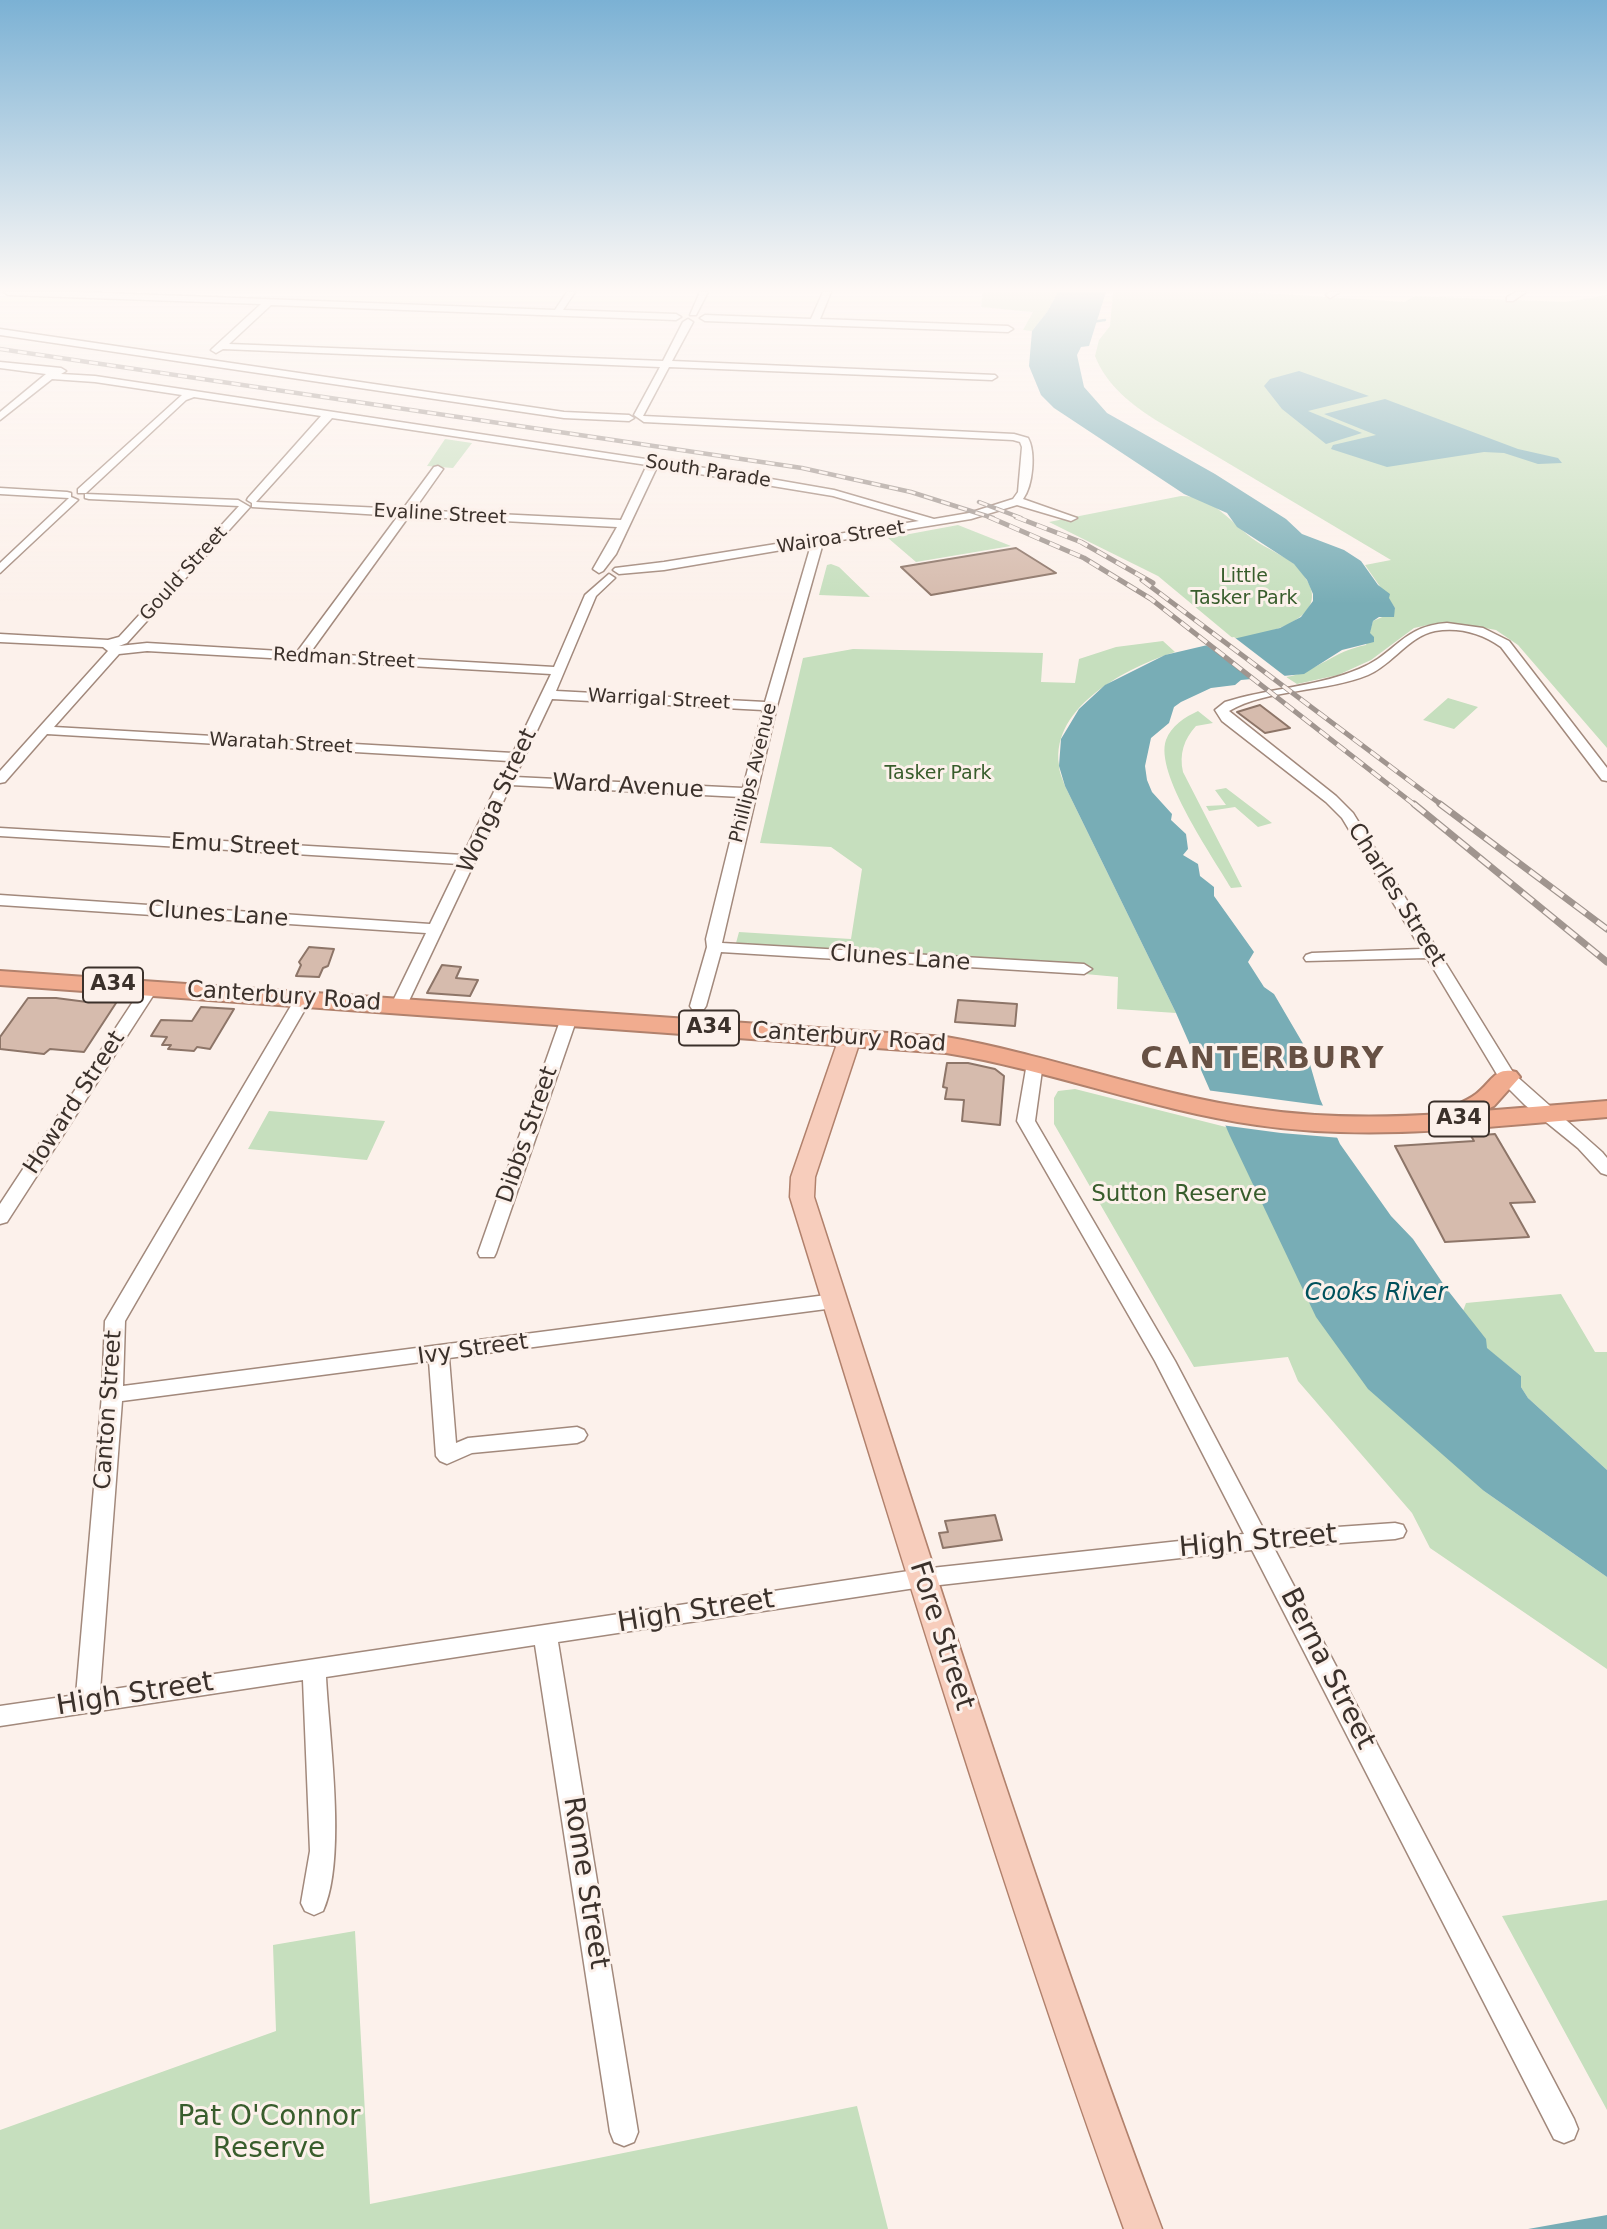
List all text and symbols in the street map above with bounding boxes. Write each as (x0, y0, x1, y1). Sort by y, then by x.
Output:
street label: South Parade (644, 451, 772, 493)
street label: Evaline Street (373, 500, 507, 530)
street label: Wairoa Street (776, 517, 906, 559)
street label: Gould Street (136, 522, 232, 626)
park label: Little Tasker Park (1191, 566, 1297, 610)
street label: Redman Street (272, 644, 416, 674)
street label: Warrigal Street (587, 685, 731, 715)
street label: Phillips Avenue (726, 701, 782, 845)
street label: Wonga Street (453, 725, 543, 877)
street label: Waratah Street (209, 729, 353, 759)
park label: Tasker Park (885, 763, 991, 785)
street label: Ward Avenue (551, 769, 705, 805)
street label: Charles Street (1341, 818, 1451, 972)
street label: Emu Street (170, 829, 300, 863)
street label: Clunes Lane (147, 896, 289, 934)
street label: Clunes Lane (829, 940, 971, 978)
road number: A34 (83, 968, 143, 1002)
street label: Canterbury Road (186, 976, 382, 1018)
road number: A34 (679, 1010, 739, 1046)
street label: Canterbury Road (751, 1017, 947, 1059)
street label: Howard Street (18, 1026, 132, 1180)
district label: CANTERBURY (1142, 1042, 1384, 1078)
street label: Dibbs Street (492, 1063, 564, 1207)
road number: A34 (1429, 1102, 1489, 1136)
park label: Sutton Reserve (1091, 1181, 1267, 1209)
water label: Cooks River (1305, 1280, 1447, 1308)
street label: Canton Street (90, 1329, 128, 1491)
street label: Ivy Street (416, 1329, 530, 1371)
street label: High Street (1178, 1518, 1338, 1566)
street label: Fore Street (901, 1557, 981, 1715)
street label: High Street (615, 1583, 777, 1641)
street label: Berna Street (1272, 1583, 1382, 1755)
street label: High Street (54, 1666, 216, 1724)
street label: Rome Street (555, 1795, 615, 1971)
park label: Pat O'Connor Reserve (177, 2101, 361, 2167)

